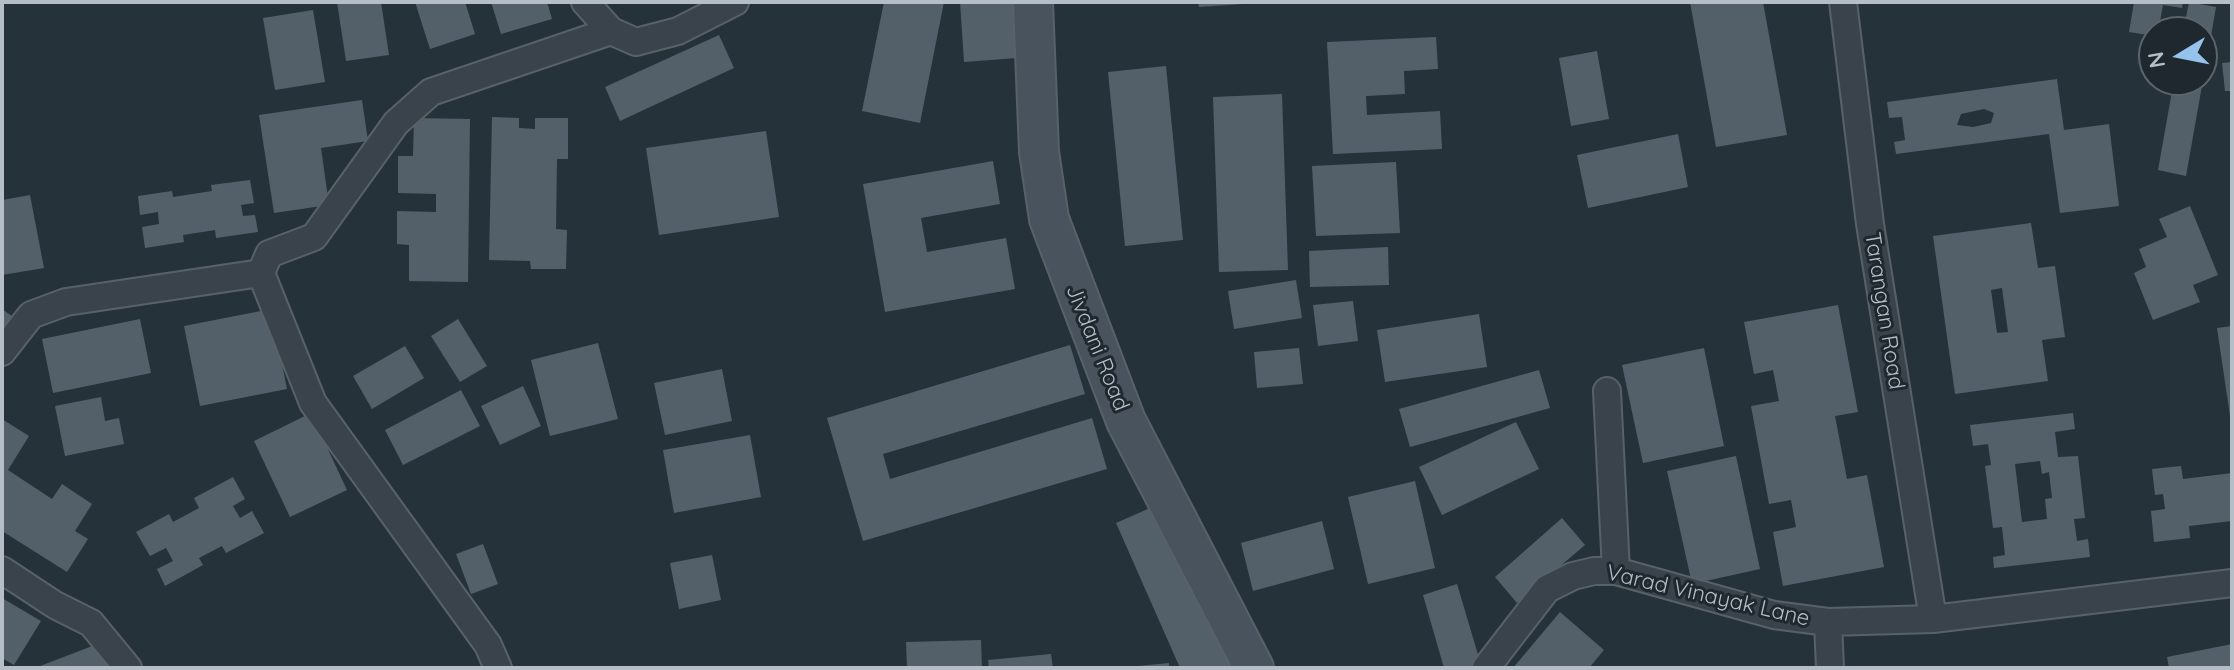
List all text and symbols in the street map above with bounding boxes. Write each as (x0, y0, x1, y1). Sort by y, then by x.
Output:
north arrow (2138, 16, 2218, 96)
text: N (2141, 49, 2172, 70)
street label: Tarangan Road (1859, 230, 1909, 392)
street label: Jivdani Road (1060, 281, 1134, 415)
street label: Varad Vinayak Lane (1604, 560, 1812, 632)

